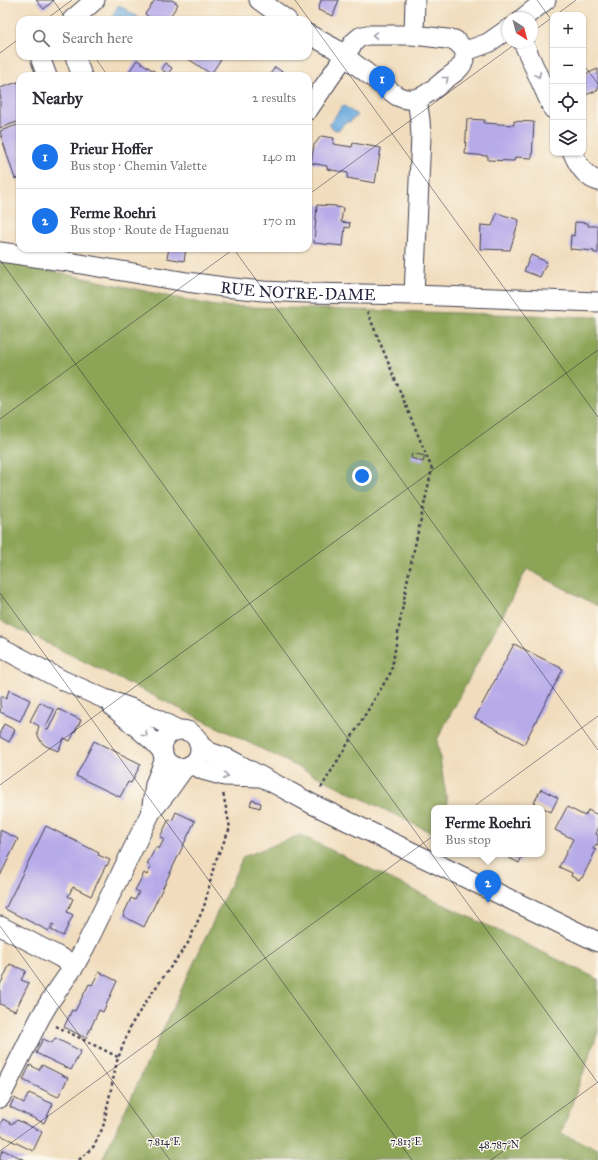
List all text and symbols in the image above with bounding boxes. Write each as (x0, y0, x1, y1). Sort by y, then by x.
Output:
north arrow (502, 12, 538, 48)
map controls (550, 12, 586, 156)
button: + (550, 12, 586, 48)
search box (16, 16, 312, 60)
icon: search (30, 27, 52, 49)
text: Search here (62, 29, 133, 47)
one-way arrow (372, 31, 378, 39)
button: − (550, 48, 586, 84)
pin: 1 (369, 66, 395, 99)
one-way arrow (533, 71, 541, 79)
one-way arrow (441, 76, 449, 83)
button: locate (550, 84, 586, 120)
text: Nearby (32, 88, 83, 109)
text: 2 results (252, 90, 296, 106)
button: layers (550, 120, 586, 156)
text: Prieur Hoffer (70, 140, 153, 158)
text: 1 (42, 149, 48, 165)
text: 140 m (262, 149, 296, 165)
text: Bus stop · Chemin Valette (70, 158, 207, 174)
text: Ferme Roehri (70, 204, 156, 222)
text: 2 (42, 213, 48, 229)
text: 170 m (263, 213, 296, 229)
text: Bus stop · Route de Haguenau (70, 222, 229, 238)
street label: RUE NOTRE-DAME (220, 278, 376, 304)
your location (352, 466, 372, 486)
one-way arrow (140, 729, 148, 736)
one-way arrow (223, 771, 229, 780)
popup (431, 805, 545, 857)
text: Ferme Roehri (445, 814, 531, 832)
text: Bus stop (445, 832, 491, 848)
pin: 2 (475, 870, 501, 903)
text: 7.814°E (148, 1136, 180, 1148)
text: 7.813°E (390, 1136, 422, 1148)
text: 48.787°N (479, 1139, 520, 1151)

